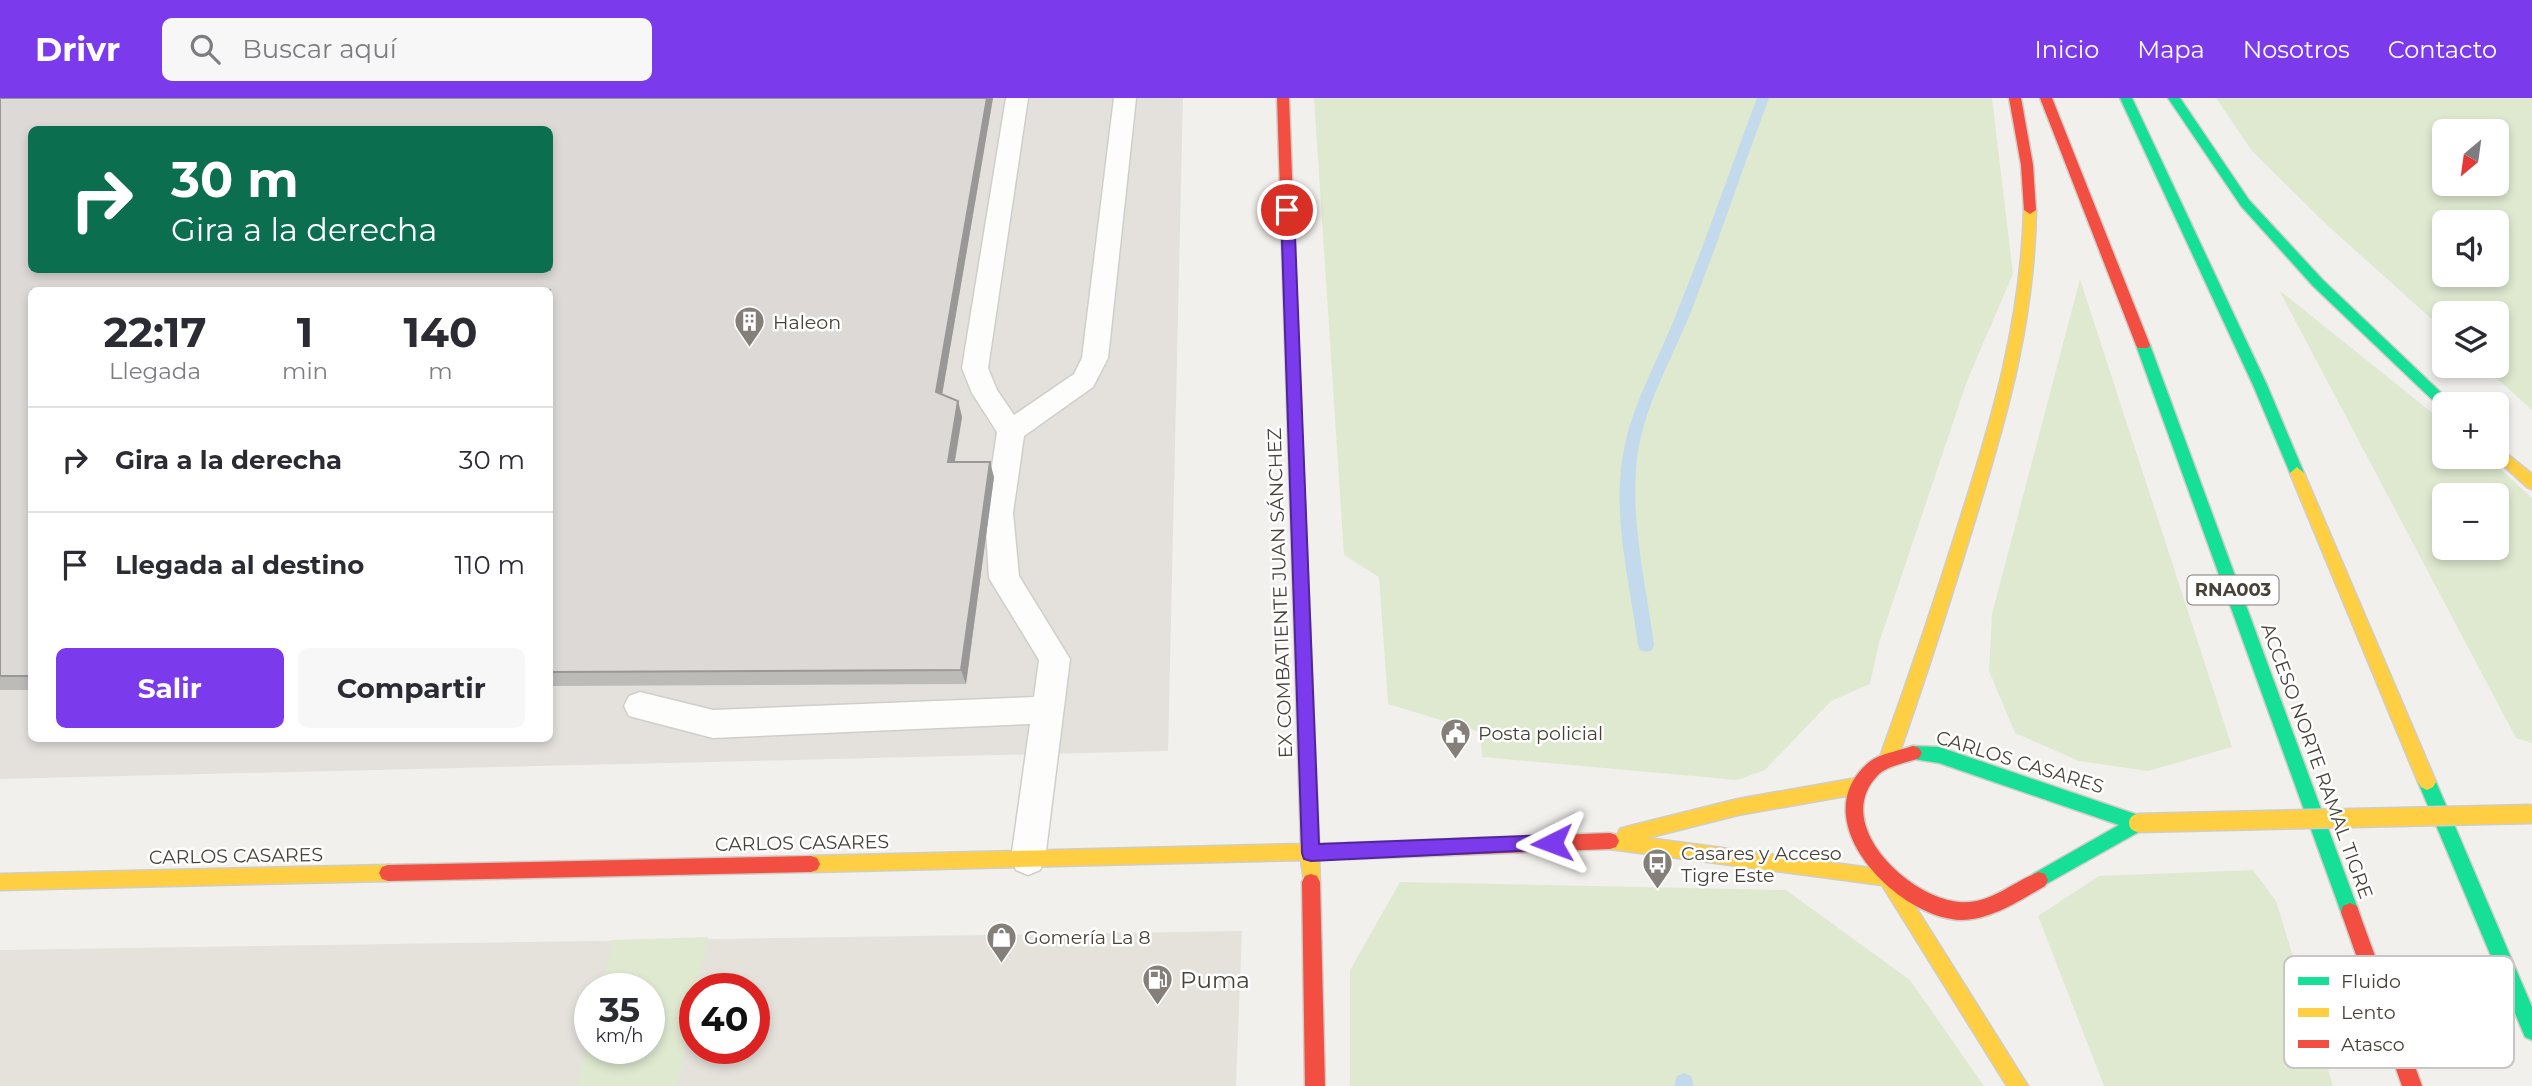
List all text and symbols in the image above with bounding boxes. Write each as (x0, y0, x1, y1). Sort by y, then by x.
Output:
search box (162, 18, 652, 81)
text: Drivr (35, 29, 120, 69)
icon: search (186, 30, 224, 68)
text: Buscar aquí (242, 33, 397, 65)
text: Inicio (2034, 35, 2099, 64)
text: Mapa (2137, 35, 2205, 64)
text: Nosotros (2243, 35, 2350, 64)
text: Contacto (2388, 35, 2497, 64)
north arrow (2432, 119, 2510, 196)
map controls (2432, 119, 2509, 560)
text: 30 m (171, 150, 299, 209)
icon: right (56, 154, 147, 245)
pin (1257, 180, 1317, 240)
icon: arrive (1268, 191, 1306, 229)
text: Gira a la derecha (171, 210, 437, 249)
button: sound (2432, 210, 2509, 287)
button: layers (2432, 301, 2509, 378)
building icon: Haleon (733, 305, 767, 349)
text: 22:17 (103, 306, 207, 358)
text: 1 (297, 306, 313, 358)
text: 140 (404, 306, 478, 358)
place label: Haleon (773, 311, 841, 334)
text: Llegada (109, 357, 201, 385)
text: min (282, 357, 328, 385)
text: m (428, 357, 453, 385)
button: + (2432, 392, 2509, 469)
street label: EX COMBATIENTE JUAN SÁNCHEZ (1263, 427, 1297, 759)
icon: right (56, 441, 94, 479)
text: Gira a la derecha (115, 444, 342, 476)
text: 30 m (459, 444, 525, 476)
button: − (2432, 483, 2509, 560)
icon: arrive (56, 546, 94, 584)
text: Llegada al destino (115, 549, 364, 581)
text: 110 m (455, 549, 525, 581)
road number: RNA003 (2188, 576, 2278, 604)
street label: ACCESO NORTE RAMAL TIGRE (2256, 620, 2378, 902)
button: Salir (56, 648, 284, 728)
button: Compartir (298, 648, 525, 728)
public building icon: Posta policial (1438, 716, 1472, 760)
place label: Posta policial (1478, 722, 1603, 745)
street label: CARLOS CASARES (1933, 726, 2107, 798)
position arrow (1515, 806, 1589, 880)
street label: CARLOS CASARES (715, 830, 889, 856)
place label: Casares y Acceso Tigre Este (1681, 842, 1842, 887)
street label: CARLOS CASARES (149, 843, 323, 869)
bus stop icon: Casares y Acceso Tigre Este (1641, 847, 1675, 891)
shop icon: Gomería La 8 (984, 920, 1018, 964)
place label: Gomería La 8 (1024, 926, 1151, 949)
legend (2284, 956, 2514, 1068)
fuel station icon: Puma (1140, 963, 1174, 1007)
place label: Puma (1180, 966, 1250, 994)
text: Fluido (2341, 970, 2401, 993)
speed limit sign: 40 (679, 973, 770, 1064)
text: 35 (599, 988, 640, 1031)
text: Lento (2341, 1001, 2396, 1024)
text: km/h (595, 1025, 644, 1047)
text: Atasco (2341, 1033, 2405, 1056)

